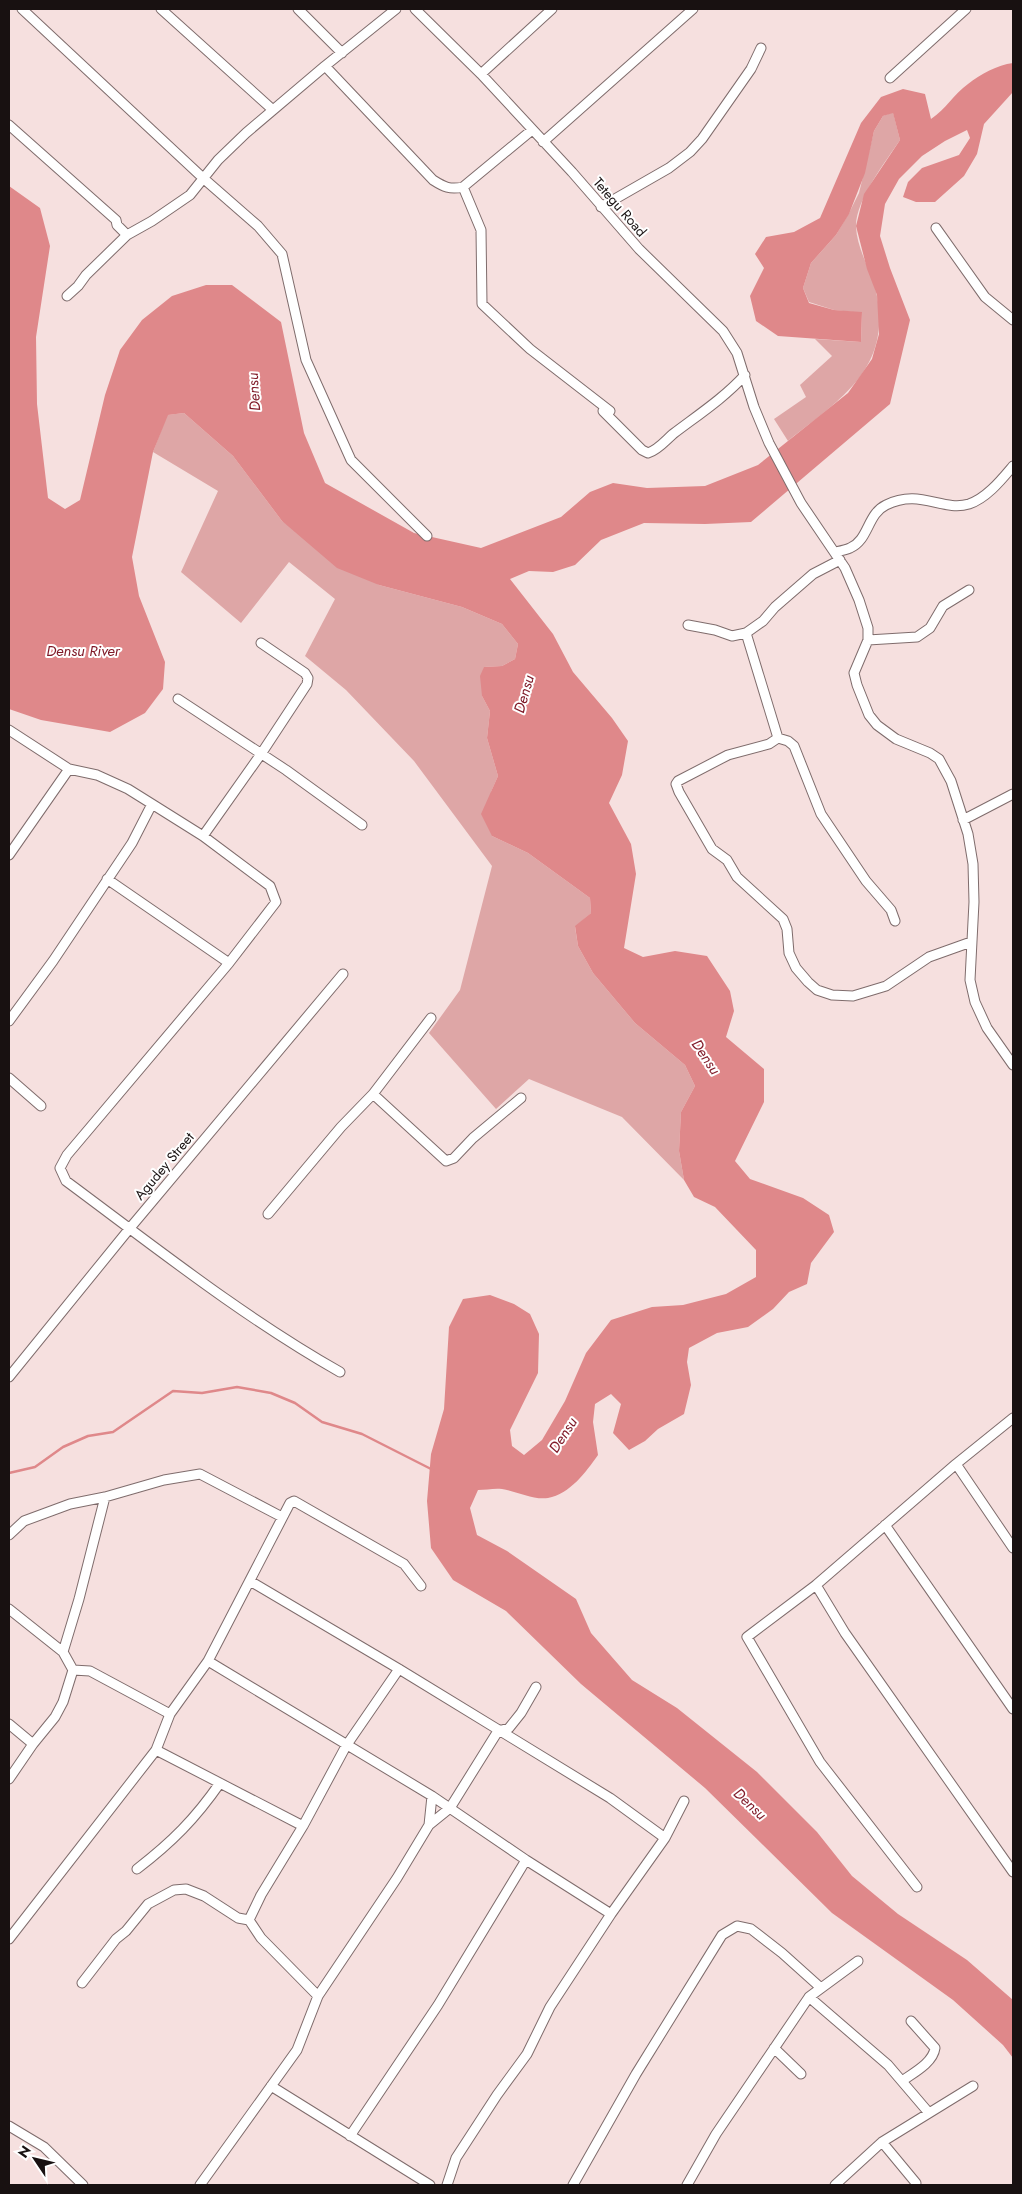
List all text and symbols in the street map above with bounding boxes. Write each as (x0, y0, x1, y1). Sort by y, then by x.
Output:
street label: Tetegu Road (589, 173, 651, 241)
water label: Densu (242, 372, 266, 412)
water label: Densu River (46, 640, 121, 662)
water label: Densu (508, 672, 540, 716)
water label: Densu (686, 1035, 726, 1079)
street label: Agudey Street (130, 1127, 199, 1204)
water label: Densu (543, 1413, 583, 1457)
water label: Densu (728, 1783, 772, 1825)
north arrow (10, 2134, 60, 2184)
text: N (13, 2141, 36, 2162)

